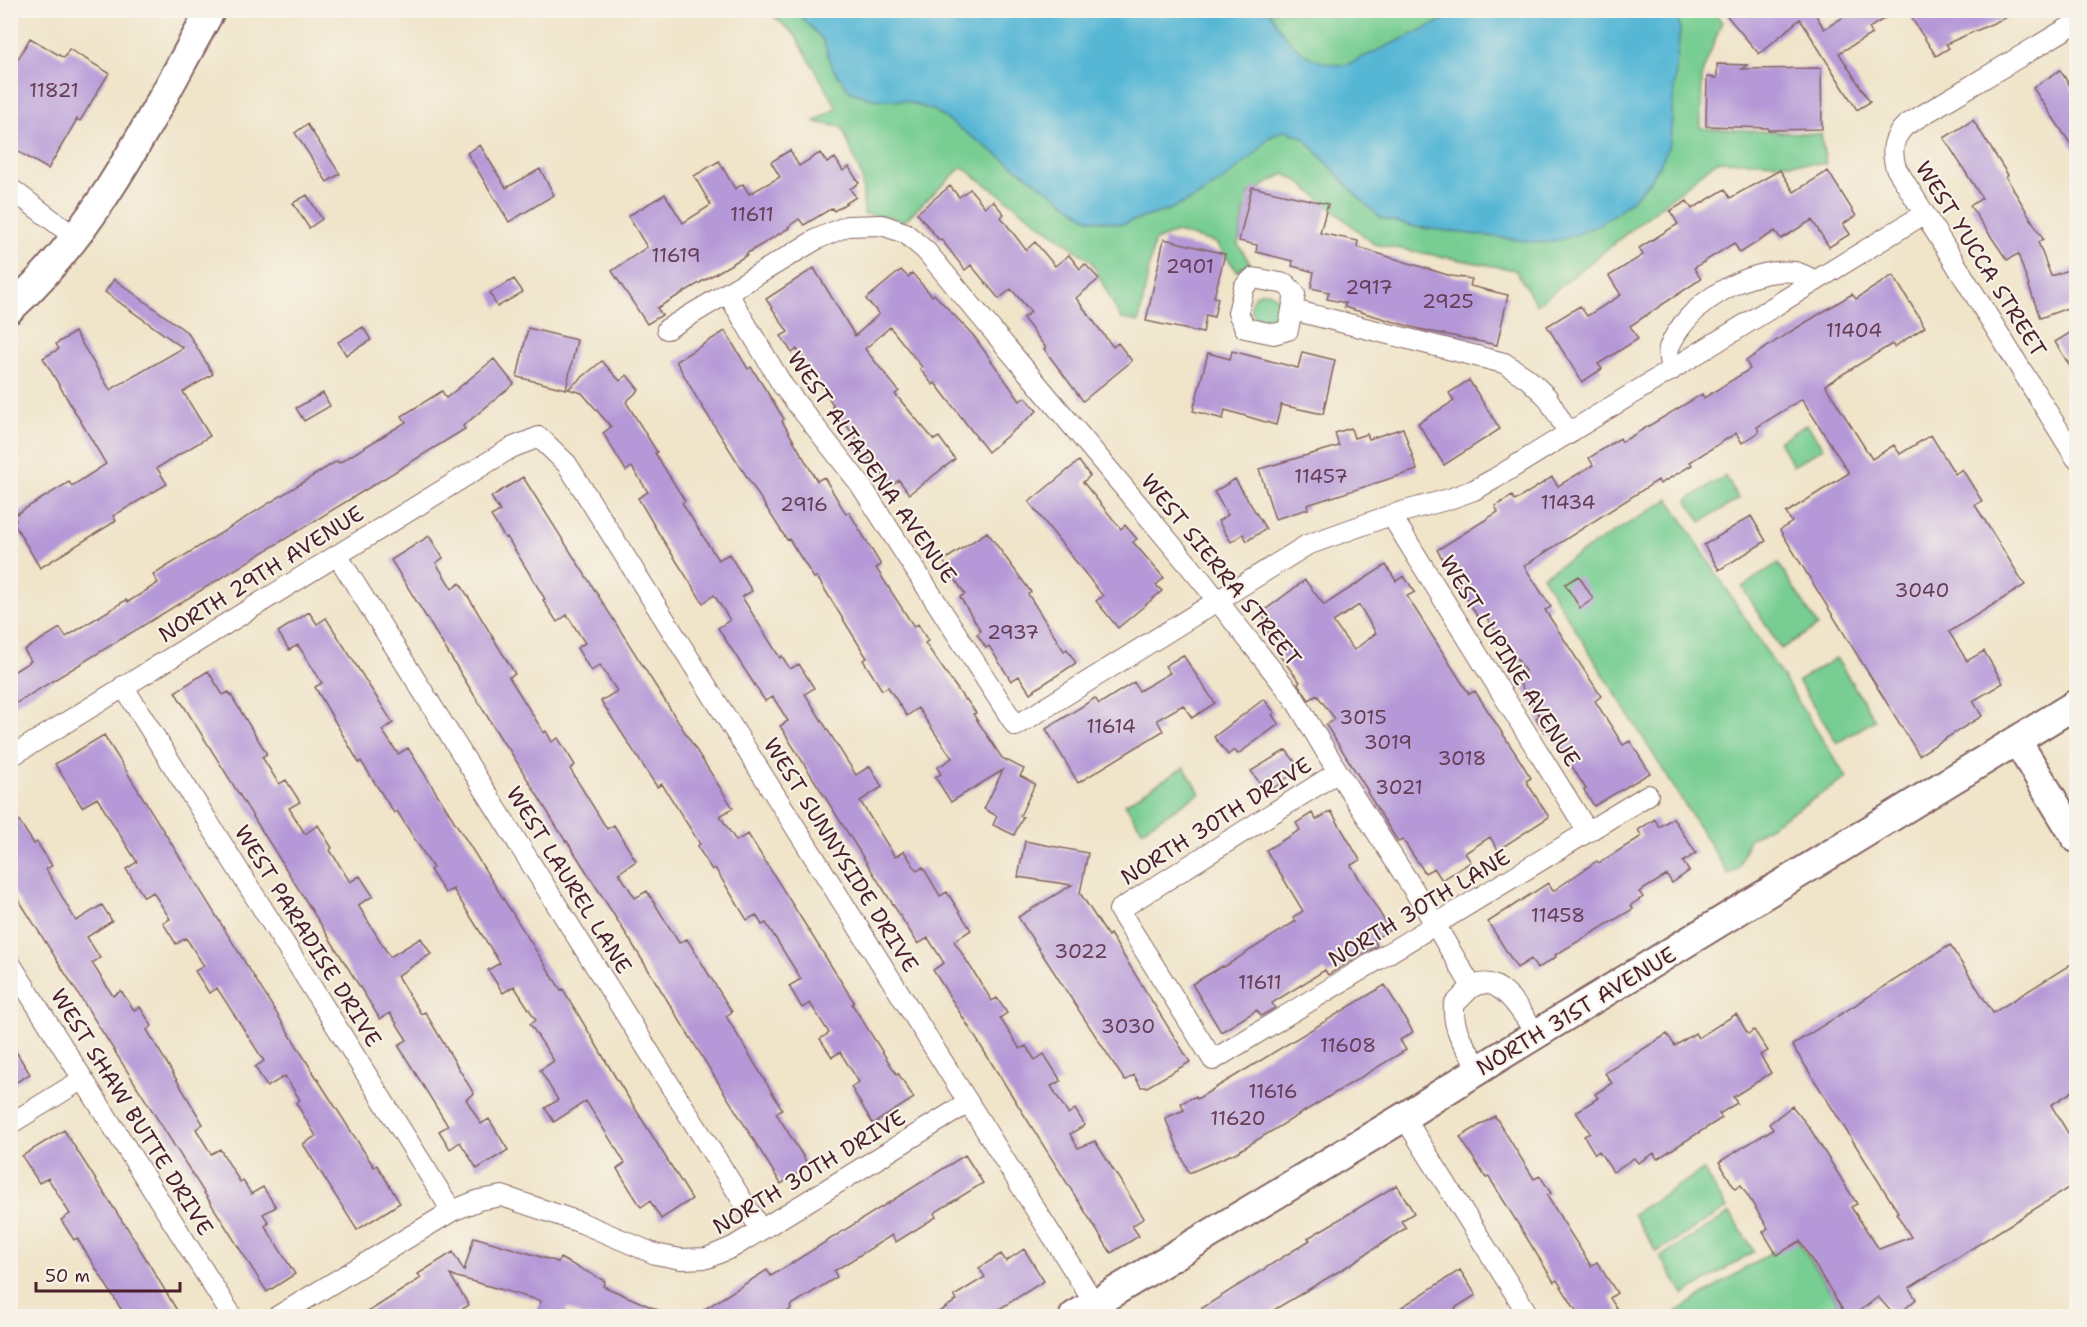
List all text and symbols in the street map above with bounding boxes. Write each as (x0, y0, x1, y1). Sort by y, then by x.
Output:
house number: 11821 (29, 77, 79, 103)
street label: WEST YUCCA STREET (1909, 155, 2053, 363)
house number: 11611 (730, 201, 774, 227)
house number: 11619 (651, 242, 701, 268)
house number: 2901 (1166, 253, 1214, 279)
house number: 2917 (1345, 274, 1393, 300)
house number: 2925 (1422, 288, 1474, 314)
house number: 11404 (1826, 317, 1882, 343)
street label: WEST ALTADENA AVENUE (781, 345, 963, 589)
house number: 11457 (1294, 463, 1348, 489)
street label: WEST SIERRA STREET (1134, 468, 1308, 673)
house number: 11434 (1540, 489, 1596, 515)
house number: 2916 (780, 491, 828, 517)
street label: NORTH 29TH AVENUE (153, 499, 369, 649)
street label: WEST LUPINE AVENUE (1433, 550, 1587, 772)
house number: 3040 (1895, 577, 1949, 603)
house number: 2937 (987, 619, 1039, 645)
house number: 3015 (1339, 704, 1387, 730)
house number: 11614 (1086, 713, 1136, 739)
house number: 3019 (1364, 729, 1412, 755)
street label: WEST SUNNYSIDE DRIVE (757, 732, 925, 978)
house number: 3018 (1437, 745, 1487, 771)
street label: NORTH 30TH DRIVE (1115, 750, 1317, 892)
house number: 3021 (1375, 774, 1423, 800)
street label: WEST LAUREL LANE (500, 781, 638, 979)
street label: WEST PARADISE DRIVE (228, 820, 388, 1052)
street label: NORTH 30TH LANE (1323, 842, 1515, 974)
house number: 11458 (1531, 902, 1585, 928)
house number: 3022 (1054, 938, 1108, 964)
street label: NORTH 31ST AVENUE (1471, 940, 1681, 1082)
house number: 11611 (1238, 969, 1282, 995)
street label: WEST SHAW BUTTE DRIVE (44, 983, 220, 1241)
house number: 3030 (1101, 1013, 1155, 1039)
house number: 11608 (1320, 1032, 1376, 1058)
house number: 11616 (1248, 1078, 1298, 1104)
street label: NORTH 30TH DRIVE (707, 1103, 911, 1241)
house number: 11620 (1210, 1105, 1266, 1131)
scale bar (36, 1255, 180, 1293)
text: 50 m (45, 1264, 90, 1288)

